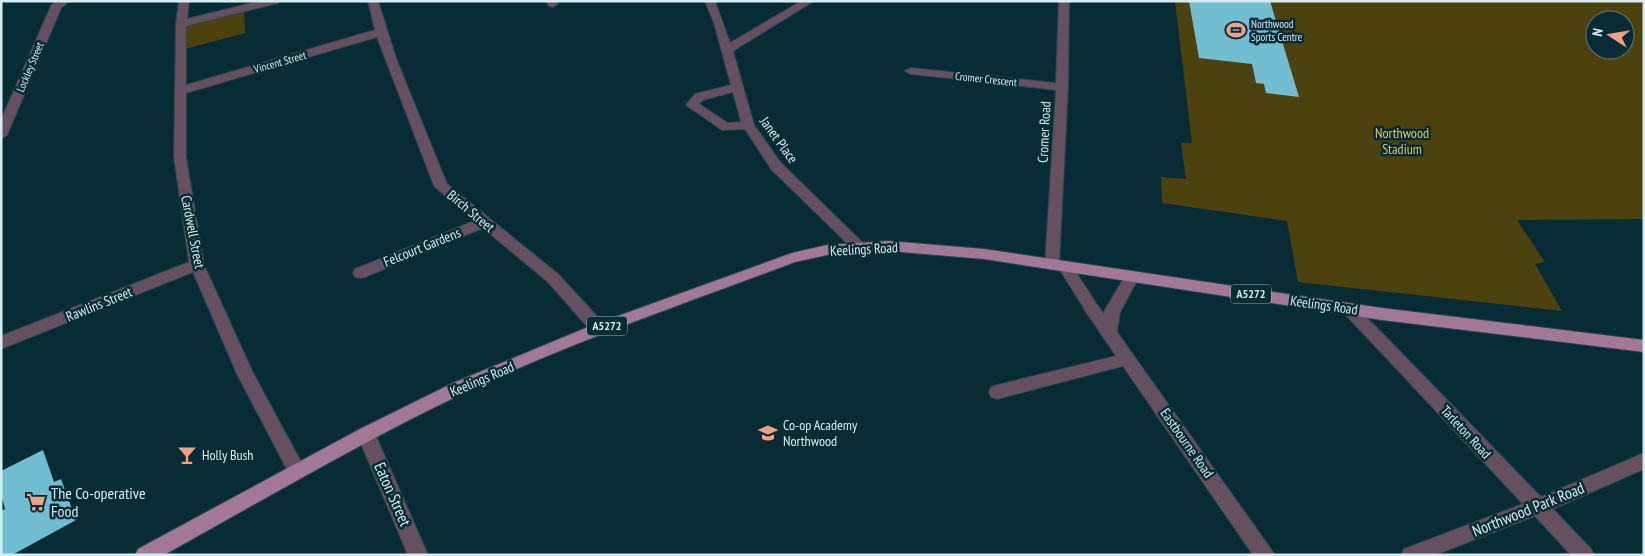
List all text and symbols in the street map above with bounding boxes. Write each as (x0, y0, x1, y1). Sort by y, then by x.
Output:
north arrow (1585, 10, 1635, 60)
place label: Northwood Sports Centre (1251, 17, 1303, 44)
sports icon: Northwood Sports Centre (1225, 19, 1247, 41)
text: N (1588, 27, 1607, 38)
street label: Lockley Street (13, 40, 47, 94)
street label: Vincent Street (251, 48, 308, 76)
street label: Cromer Crescent (954, 69, 1018, 89)
street label: Cromer Road (1033, 101, 1055, 163)
street label: Janet Place (755, 112, 802, 167)
park label: Northwood Stadium (1375, 124, 1429, 158)
street label: Birch Street (444, 186, 499, 236)
street label: Cardwell Street (177, 194, 209, 270)
street label: Felcourt Gardens (381, 223, 464, 271)
street label: Keelings Road (830, 238, 898, 260)
street label: Rawlins Street (63, 283, 135, 325)
road number: A5272 (1231, 284, 1271, 304)
street label: Keelings Road (1289, 291, 1359, 319)
road number: A5272 (587, 316, 627, 336)
street label: Keelings Road (447, 357, 517, 401)
street label: Tarleton Road (1437, 402, 1495, 462)
street label: Eastbourne Road (1156, 405, 1218, 481)
place label: Co-op Academy Northwood (783, 416, 858, 450)
school or university icon: Co-op Academy Northwood (757, 422, 779, 444)
bar icon: Holly Bush (176, 444, 198, 466)
place label: Holly Bush (202, 446, 253, 464)
street label: Eaton Street (370, 459, 416, 530)
street label: Northwood Park Road (1469, 477, 1587, 541)
place label: The Co-operative Food (51, 483, 146, 521)
supermarket icon: The Co-operative Food (25, 491, 47, 513)

